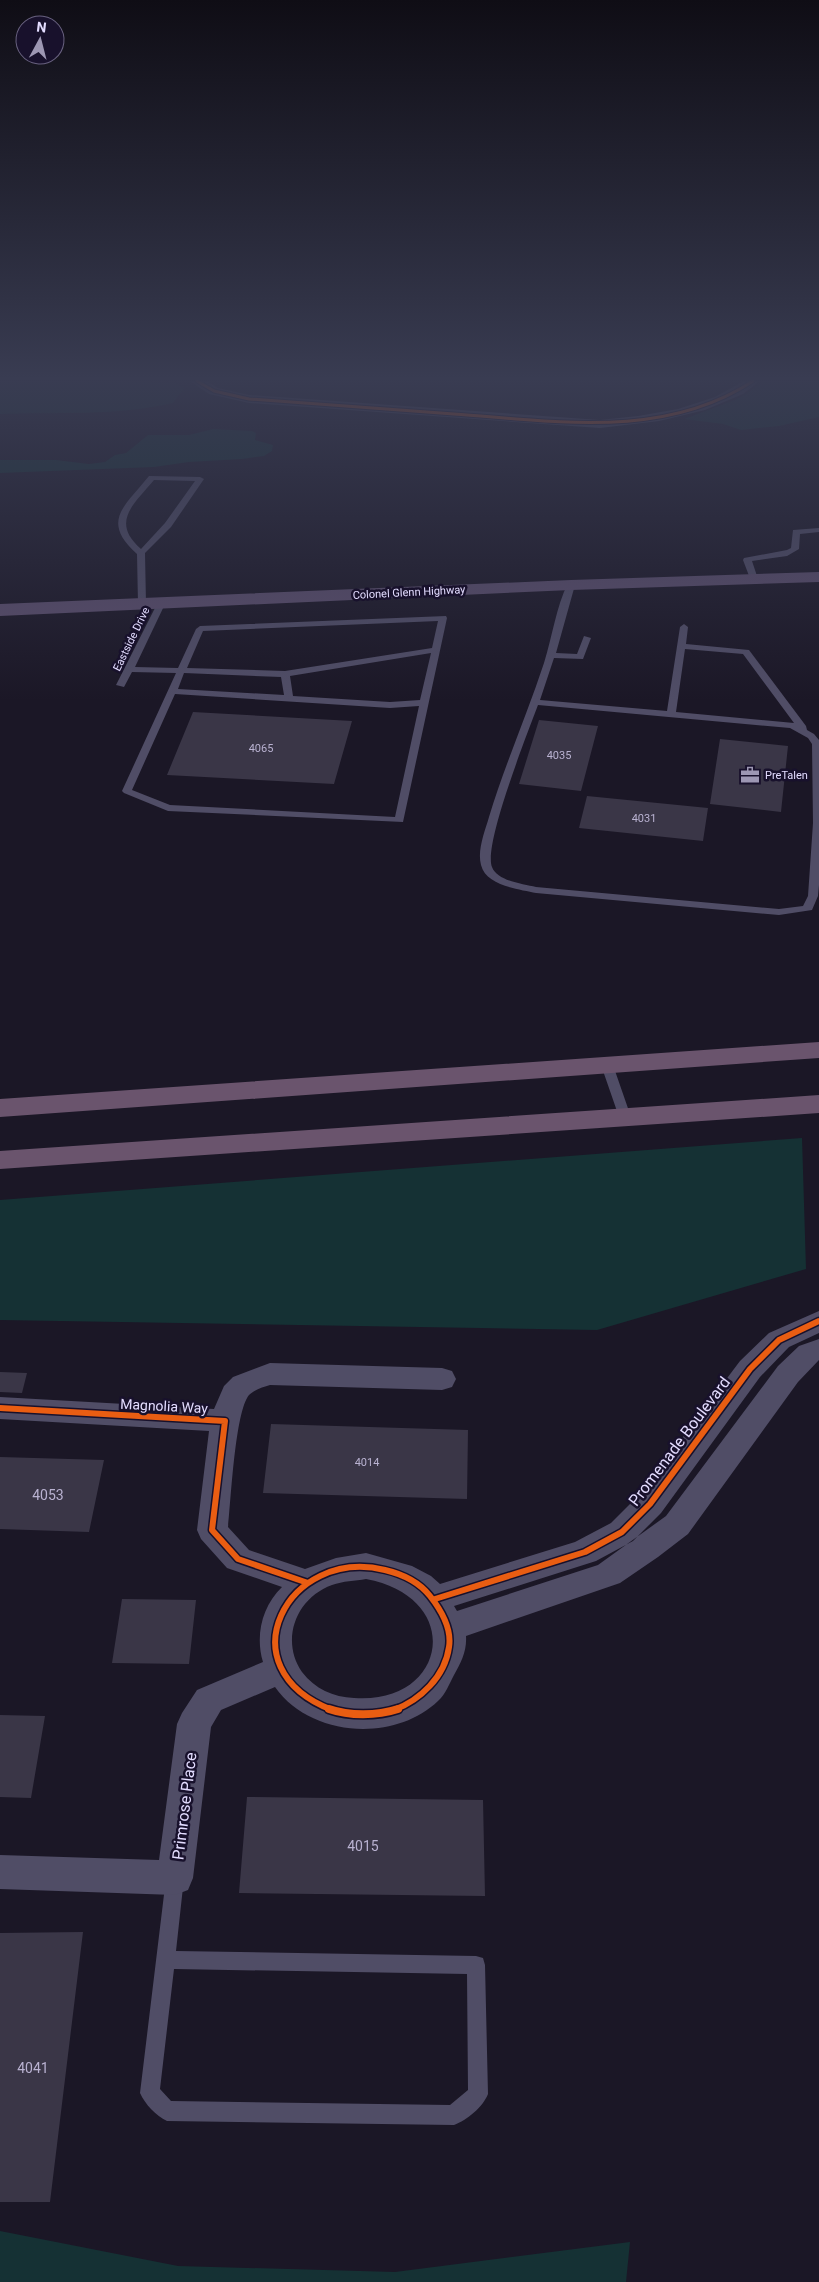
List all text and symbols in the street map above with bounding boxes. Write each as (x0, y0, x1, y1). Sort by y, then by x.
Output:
north arrow (15, 15, 65, 65)
text: N (36, 19, 47, 36)
street label: Colonel Glenn Highway (352, 583, 466, 602)
street label: Eastside Drive (110, 605, 153, 673)
house number: 4065 (249, 742, 273, 755)
house number: 4035 (547, 749, 571, 762)
office icon: PreTalen (739, 764, 761, 786)
place label: PreTalen (765, 769, 808, 782)
house number: 4031 (632, 812, 656, 825)
street label: Promenade Boulevard (625, 1373, 734, 1510)
street label: Magnolia Way (120, 1396, 209, 1416)
house number: 4014 (355, 1456, 379, 1469)
house number: 4053 (32, 1487, 64, 1503)
street label: Primrose Place (168, 1751, 201, 1861)
house number: 4015 (347, 1838, 379, 1854)
house number: 4041 (17, 2060, 49, 2076)

